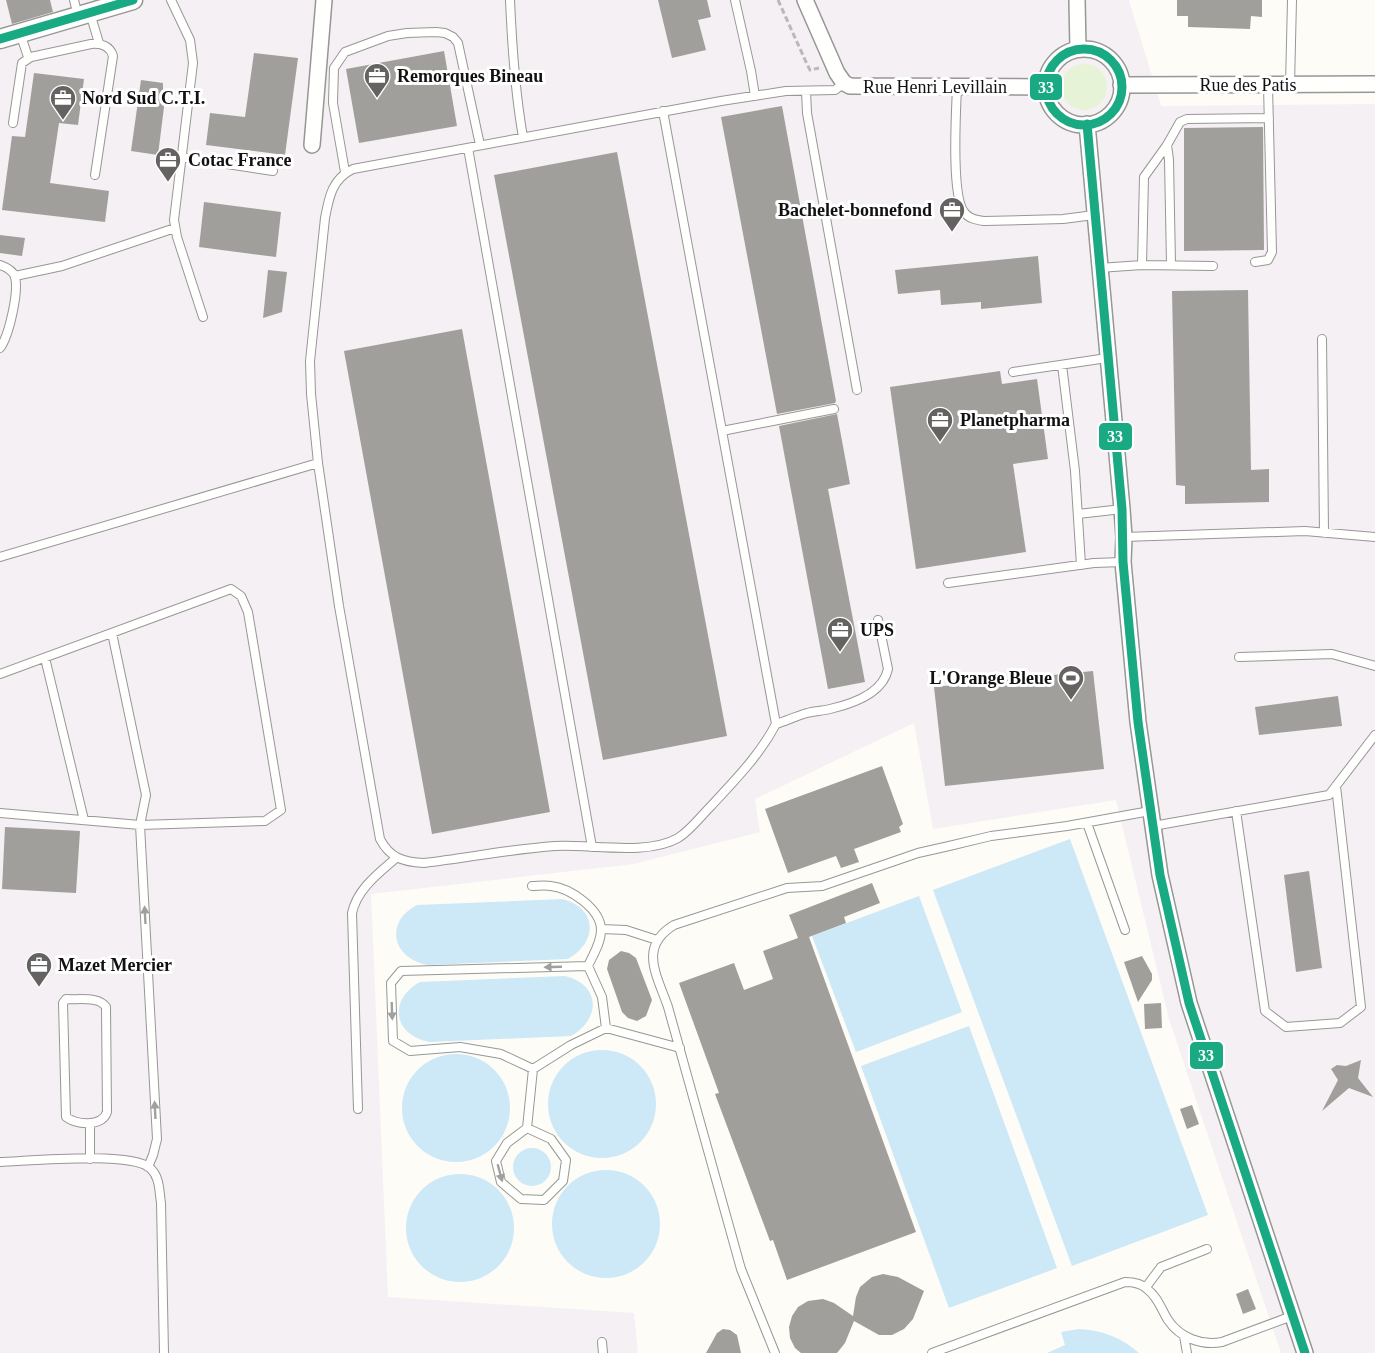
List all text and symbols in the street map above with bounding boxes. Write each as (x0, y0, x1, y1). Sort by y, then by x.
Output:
office icon: Remorques Bineau (362, 61, 392, 99)
place label: Remorques Bineau (397, 66, 543, 86)
line badge: 33 (1029, 73, 1063, 101)
street label: Rue des Patis (1200, 75, 1297, 95)
street label: Rue Henri Levillain (863, 77, 1007, 97)
text: 33 (1038, 79, 1054, 96)
office icon: Nord Sud C.T.I. (48, 83, 78, 121)
place label: Nord Sud C.T.I. (82, 88, 205, 108)
office icon: Cotac France (153, 145, 183, 183)
place label: Cotac France (188, 150, 291, 170)
office icon: Bachelet-bonnefond (937, 195, 967, 233)
place label: Bachelet-bonnefond (778, 200, 932, 220)
office icon: Planetpharma (925, 405, 955, 443)
place label: Planetpharma (960, 410, 1070, 430)
line badge: 33 (1098, 422, 1133, 451)
text: 33 (1107, 428, 1123, 445)
office icon: UPS (825, 615, 855, 653)
place label: UPS (860, 620, 894, 640)
sports icon: L'Orange Bleue (1056, 663, 1086, 701)
place label: L'Orange Bleue (930, 668, 1052, 688)
one-way arrow (140, 905, 150, 924)
office icon: Mazet Mercier (24, 950, 54, 988)
place label: Mazet Mercier (58, 955, 172, 975)
one-way arrow (544, 962, 563, 971)
one-way arrow (388, 1001, 397, 1020)
line badge: 33 (1189, 1041, 1224, 1070)
text: 33 (1198, 1047, 1214, 1064)
one-way arrow (151, 1100, 160, 1119)
one-way arrow (495, 1164, 505, 1182)

